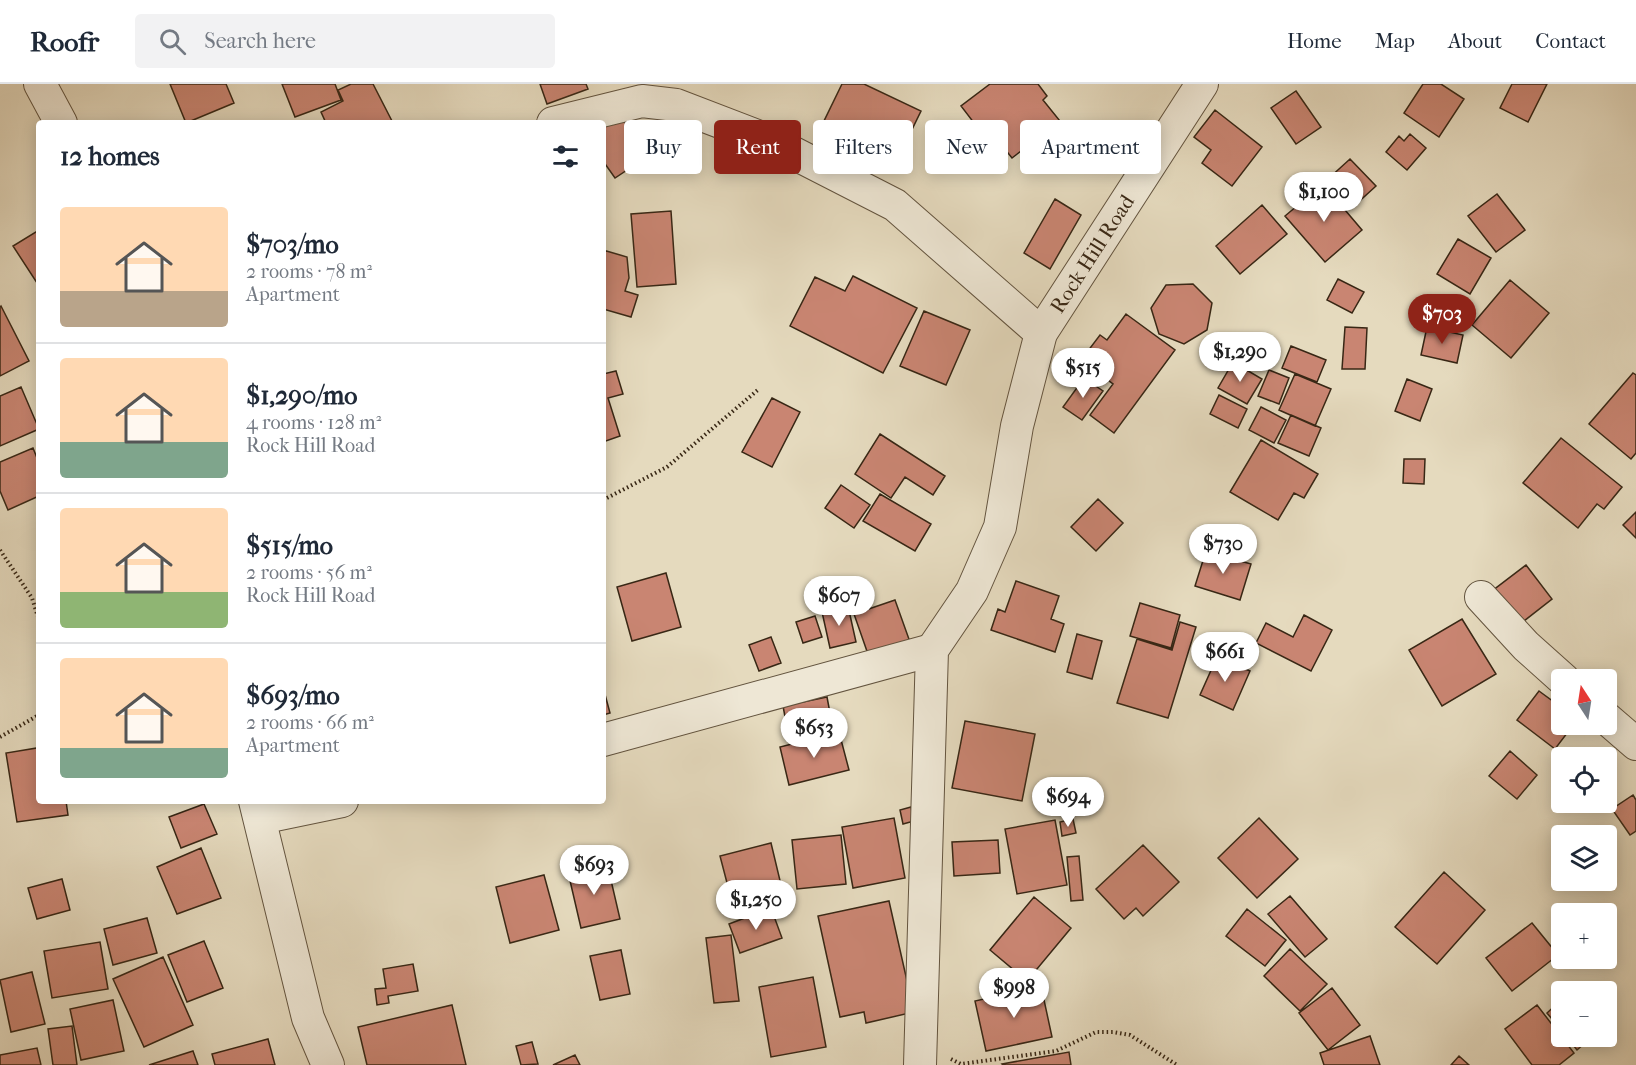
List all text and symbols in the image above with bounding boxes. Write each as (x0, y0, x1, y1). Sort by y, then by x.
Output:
search box (135, 14, 555, 68)
text: Roofr (30, 25, 99, 58)
icon: search (156, 25, 189, 58)
text: Search here (204, 28, 316, 54)
text: Home (1287, 29, 1342, 53)
text: Map (1375, 29, 1415, 53)
text: About (1448, 29, 1502, 53)
text: Contact (1535, 29, 1606, 53)
chip: Buy (624, 120, 702, 174)
chip: Rent (714, 120, 801, 174)
chip: Filters (813, 120, 913, 174)
chip: New (925, 120, 1008, 174)
chip: Apartment (1020, 120, 1161, 174)
icon: filters (549, 140, 582, 173)
text: 12 homes (60, 141, 160, 172)
pin: $1,100 (1275, 172, 1373, 223)
text: $1,100 (1298, 180, 1350, 203)
street label: Rock Hill Road (1045, 190, 1139, 317)
text: $703/mo (246, 229, 339, 260)
icon: home (108, 231, 180, 303)
text: 2 rooms · 78 m² (246, 260, 372, 283)
text: Apartment (246, 283, 340, 306)
pin: $703 (1406, 294, 1478, 345)
text: $703 (1422, 302, 1462, 325)
pin: $1,290 (1191, 332, 1289, 383)
text: $1,290 (1213, 340, 1267, 363)
pin: $515 (1047, 348, 1119, 399)
text: $515 (1065, 356, 1101, 379)
text: $1,290/mo (246, 380, 357, 411)
icon: home (108, 382, 180, 454)
text: 4 rooms · 128 m² (246, 411, 381, 434)
text: Rock Hill Road (246, 434, 375, 457)
pin: $730 (1187, 524, 1259, 575)
text: $515/mo (246, 530, 333, 561)
icon: home (108, 532, 180, 604)
text: $730 (1203, 532, 1243, 555)
text: 2 rooms · 56 m² (246, 561, 372, 584)
pin: $607 (803, 576, 875, 627)
text: Rock Hill Road (246, 584, 375, 607)
text: $607 (818, 584, 860, 607)
pin: $661 (1189, 632, 1261, 683)
text: $661 (1205, 640, 1245, 663)
north arrow (1551, 669, 1617, 735)
map controls (1551, 669, 1617, 1047)
text: $693/mo (246, 680, 340, 711)
icon: home (108, 682, 180, 754)
pin: $653 (778, 708, 850, 759)
text: 2 rooms · 66 m² (246, 711, 374, 734)
text: $653 (795, 716, 833, 739)
text: Apartment (246, 734, 340, 757)
button: locate (1551, 747, 1617, 813)
pin: $694 (1032, 777, 1104, 828)
text: $694 (1046, 785, 1090, 808)
button: layers (1551, 825, 1617, 891)
pin: $693 (558, 845, 630, 896)
text: $693 (574, 853, 614, 876)
pin: $1,250 (707, 880, 805, 931)
text: $1,250 (730, 888, 782, 911)
button: + (1551, 903, 1617, 969)
pin: $998 (978, 968, 1050, 1019)
text: $998 (993, 976, 1035, 999)
button: − (1551, 981, 1617, 1047)

